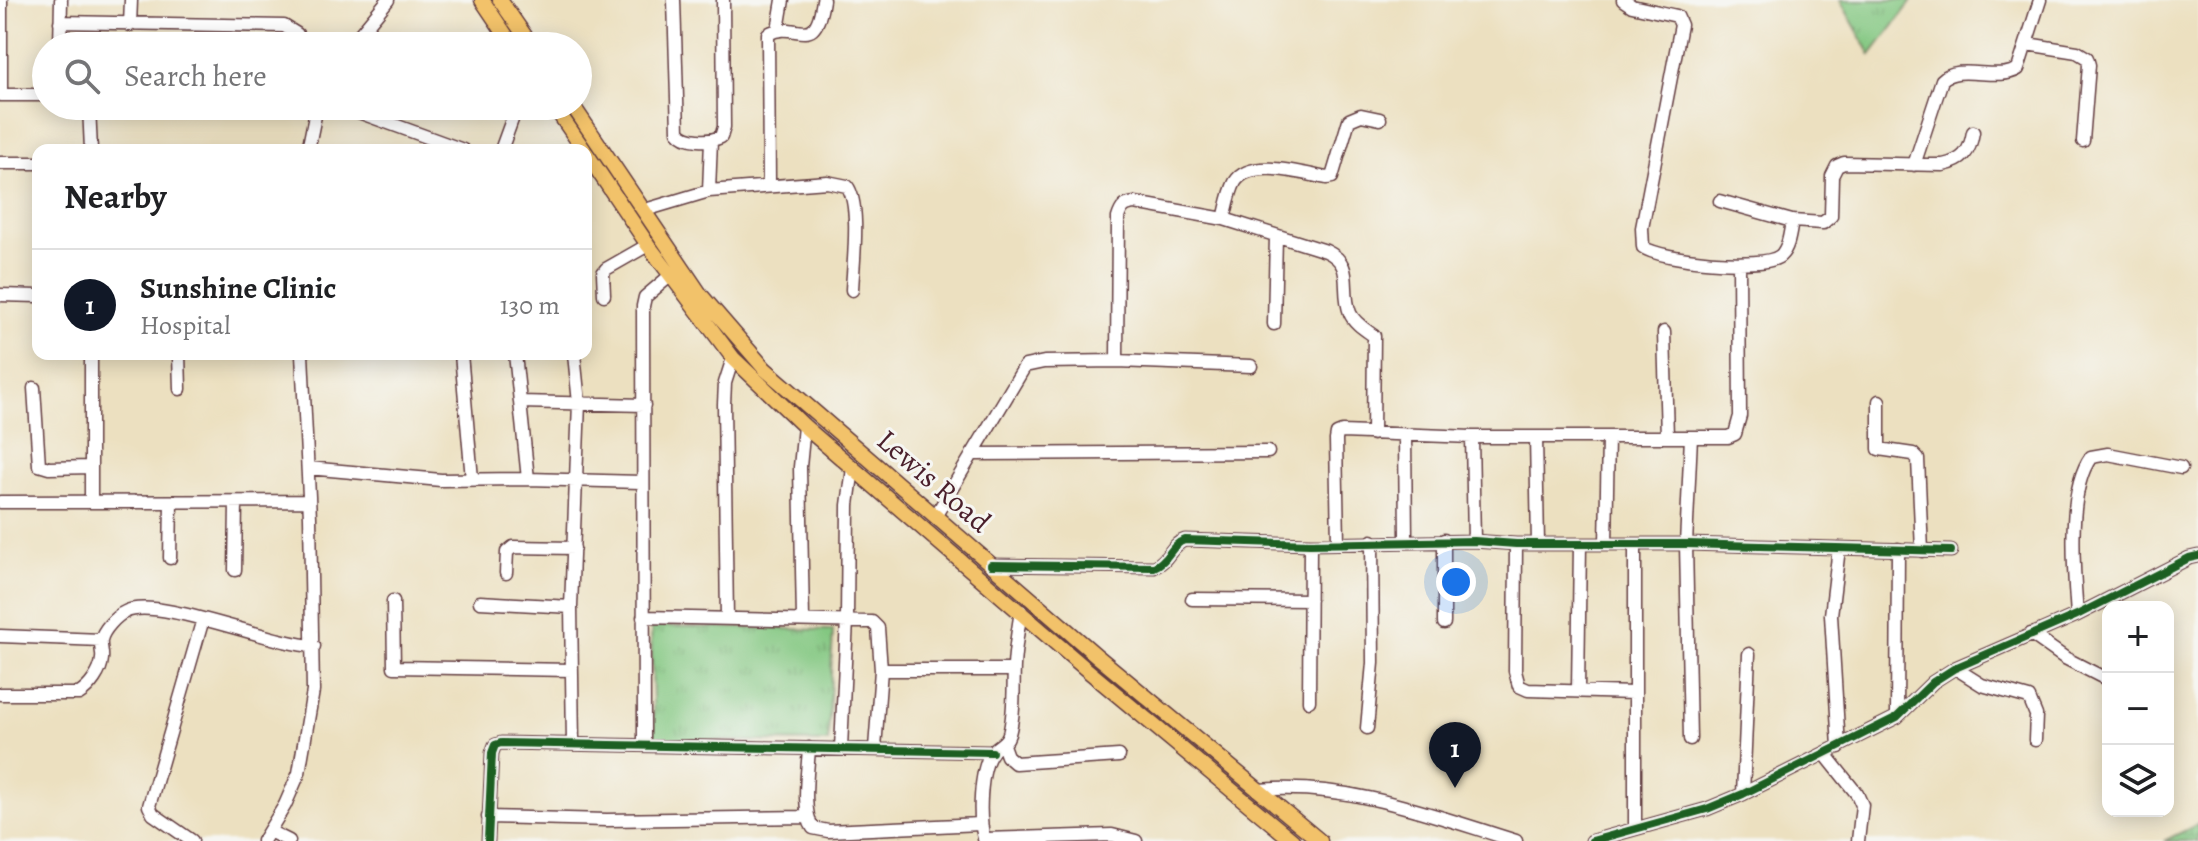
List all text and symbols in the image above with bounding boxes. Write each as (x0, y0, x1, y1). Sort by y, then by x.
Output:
search box (32, 32, 592, 120)
icon: search (60, 54, 104, 98)
text: Search here (124, 56, 267, 96)
text: Nearby (64, 173, 167, 220)
text: Sunshine Clinic (140, 268, 336, 308)
text: 1 (85, 288, 95, 323)
text: 130 m (500, 288, 560, 323)
text: Hospital (140, 308, 231, 343)
street label: Lewis Road (869, 420, 1000, 542)
your location (1436, 562, 1476, 602)
map controls (2102, 601, 2174, 817)
button: + (2102, 601, 2174, 673)
button: − (2102, 673, 2174, 745)
pin: 1 (1429, 722, 1481, 788)
button: layers (2102, 745, 2174, 817)

